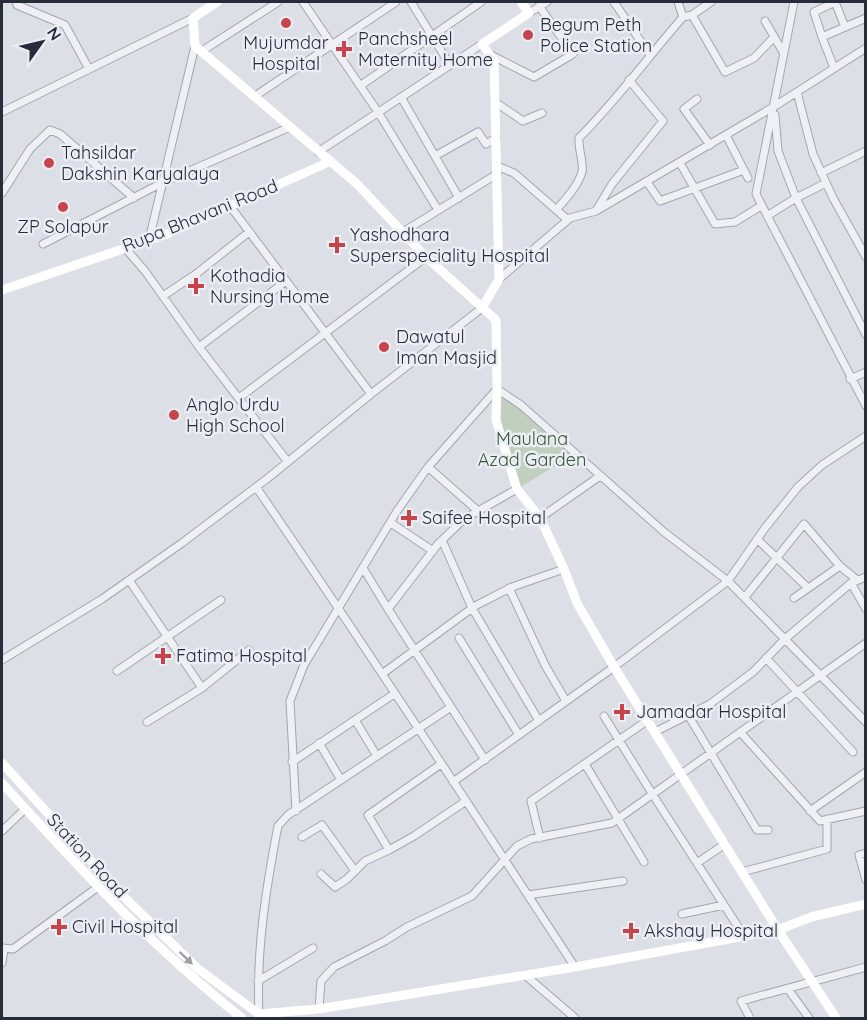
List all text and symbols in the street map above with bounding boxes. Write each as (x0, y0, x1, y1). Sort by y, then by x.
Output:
north arrow (12, 12, 72, 72)
place label: Begum Peth Police Station (540, 13, 652, 57)
marker: Mujumdar Hospital (279, 16, 293, 30)
text: N (43, 23, 66, 44)
place label: Panchsheel Maternity Home (358, 27, 493, 71)
marker: Begum Peth Police Station (521, 28, 535, 42)
place label: Mujumdar Hospital (243, 31, 329, 75)
marker: Panchsheel Maternity Home (335, 40, 353, 58)
place label: Tahsildar Dakshin Karyalaya (61, 141, 220, 185)
marker: Tahsildar Dakshin Karyalaya (42, 156, 56, 170)
street label: Rupa Bhavani Road (119, 174, 281, 257)
marker: ZP Solapur (56, 200, 70, 214)
place label: ZP Solapur (17, 215, 109, 238)
place label: Yashodhara Superspeciality Hospital (350, 223, 549, 267)
marker: Yashodhara Superspeciality Hospital (328, 236, 346, 254)
place label: Kothadia Nursing Home (210, 264, 330, 308)
marker: Kothadia Nursing Home (187, 277, 205, 295)
place label: Dawatul Iman Masjid (396, 325, 497, 369)
marker: Dawatul Iman Masjid (377, 340, 391, 354)
place label: Anglo Urdu High School (186, 393, 285, 437)
marker: Anglo Urdu High School (167, 408, 181, 422)
park label: Maulana Azad Garden (478, 427, 586, 471)
place label: Saifee Hospital (422, 506, 546, 529)
marker: Saifee Hospital (400, 509, 418, 527)
place label: Fatima Hospital (176, 644, 307, 667)
marker: Fatima Hospital (154, 647, 172, 665)
place label: Jamadar Hospital (636, 700, 786, 723)
marker: Jamadar Hospital (613, 703, 631, 721)
street label: Station Road (42, 808, 133, 903)
place label: Civil Hospital (72, 915, 178, 938)
marker: Civil Hospital (50, 918, 68, 936)
place label: Akshay Hospital (644, 919, 778, 942)
marker: Akshay Hospital (622, 922, 640, 940)
one-way arrow (179, 950, 193, 964)

